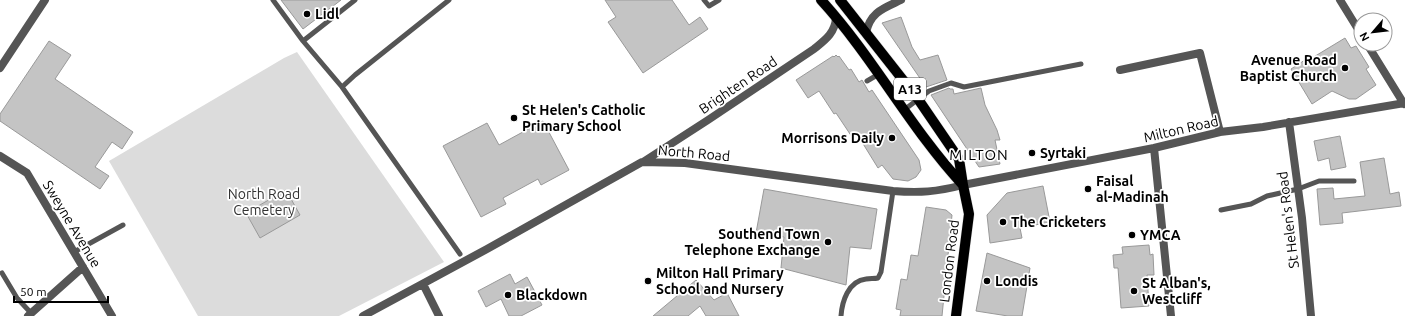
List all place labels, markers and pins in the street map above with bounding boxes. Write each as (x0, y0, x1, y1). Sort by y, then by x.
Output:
place label: Lidl (315, 6, 339, 22)
marker: Lidl (302, 9, 312, 19)
place label: Avenue Road Baptist Church (1240, 52, 1337, 84)
marker: Avenue Road Baptist Church (1340, 63, 1350, 73)
place label: St Helen's Catholic Primary School (522, 102, 646, 134)
marker: St Helen's Catholic Primary School (509, 113, 519, 123)
place label: Morrisons Daily (781, 130, 885, 146)
marker: Morrisons Daily (887, 133, 897, 143)
place label: Syrtaki (1040, 145, 1086, 161)
marker: Syrtaki (1027, 148, 1037, 158)
place label: Faisal al-Madinah (1096, 173, 1169, 205)
marker: Faisal al-Madinah (1083, 184, 1093, 194)
place label: The Cricketers (1011, 214, 1107, 230)
marker: The Cricketers (998, 217, 1008, 227)
place label: Southend Town Telephone Exchange (685, 226, 820, 258)
place label: YMCA (1140, 227, 1181, 243)
marker: YMCA (1127, 230, 1137, 240)
marker: Southend Town Telephone Exchange (823, 237, 833, 247)
place label: Milton Hall Primary School and Nursery (656, 265, 784, 297)
place label: Londis (995, 273, 1039, 289)
place label: St Alban's, Westcliff (1142, 275, 1211, 307)
marker: Milton Hall Primary School and Nursery (643, 276, 653, 286)
marker: Londis (982, 276, 992, 286)
marker: St Alban's, Westcliff (1129, 286, 1139, 296)
place label: Blackdown (516, 287, 587, 303)
marker: Blackdown (503, 290, 513, 300)

